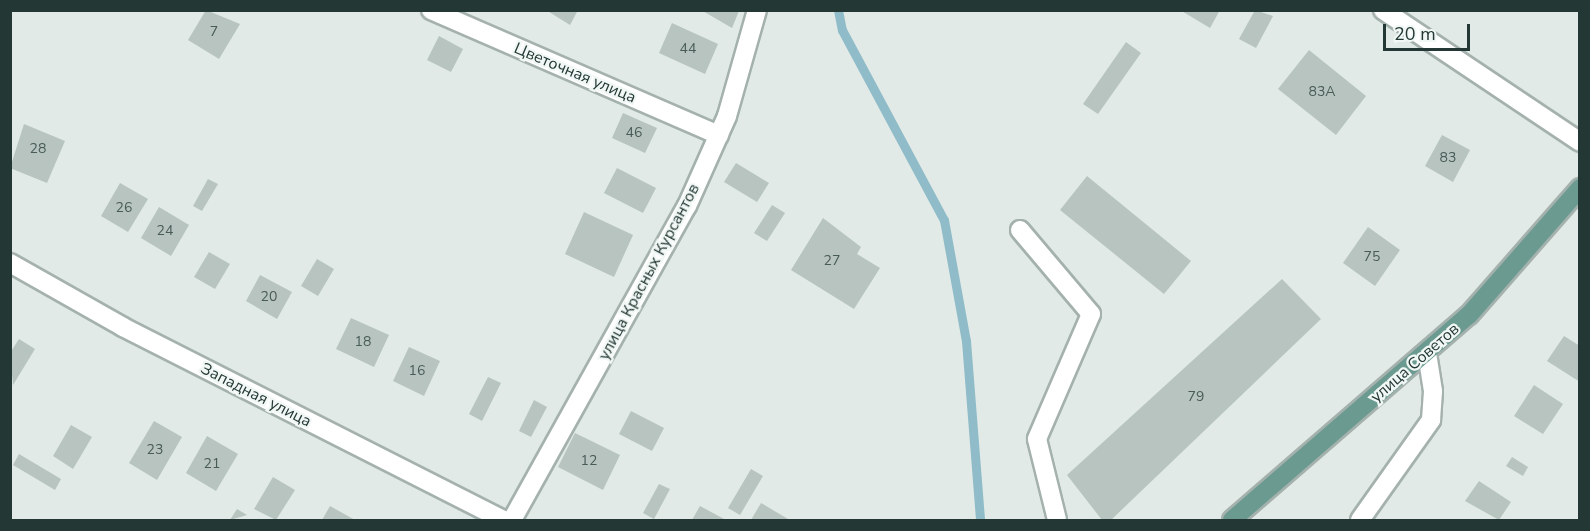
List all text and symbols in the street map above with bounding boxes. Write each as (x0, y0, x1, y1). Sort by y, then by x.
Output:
scale bar (1386, 12, 1473, 50)
text: 20 m (1394, 22, 1436, 46)
house number: 7 (210, 24, 218, 40)
street label: Цветочная улица (511, 39, 639, 107)
house number: 44 (680, 41, 696, 57)
house number: 83А (1308, 84, 1336, 100)
house number: 46 (626, 125, 642, 141)
house number: 28 (30, 141, 46, 157)
house number: 83 (1440, 150, 1456, 166)
street label: улица Красных Курсантов (594, 181, 704, 363)
house number: 26 (116, 200, 132, 216)
house number: 24 (157, 223, 173, 239)
house number: 75 (1364, 249, 1380, 265)
house number: 27 (824, 253, 840, 269)
house number: 20 (261, 289, 277, 305)
street label: улица Советов (1367, 319, 1463, 407)
house number: 18 (355, 334, 371, 350)
street label: Западная улица (197, 359, 315, 431)
house number: 16 (409, 363, 425, 379)
house number: 79 (1188, 389, 1204, 405)
house number: 23 (147, 442, 163, 458)
house number: 12 (581, 453, 597, 469)
house number: 21 (204, 456, 220, 472)

